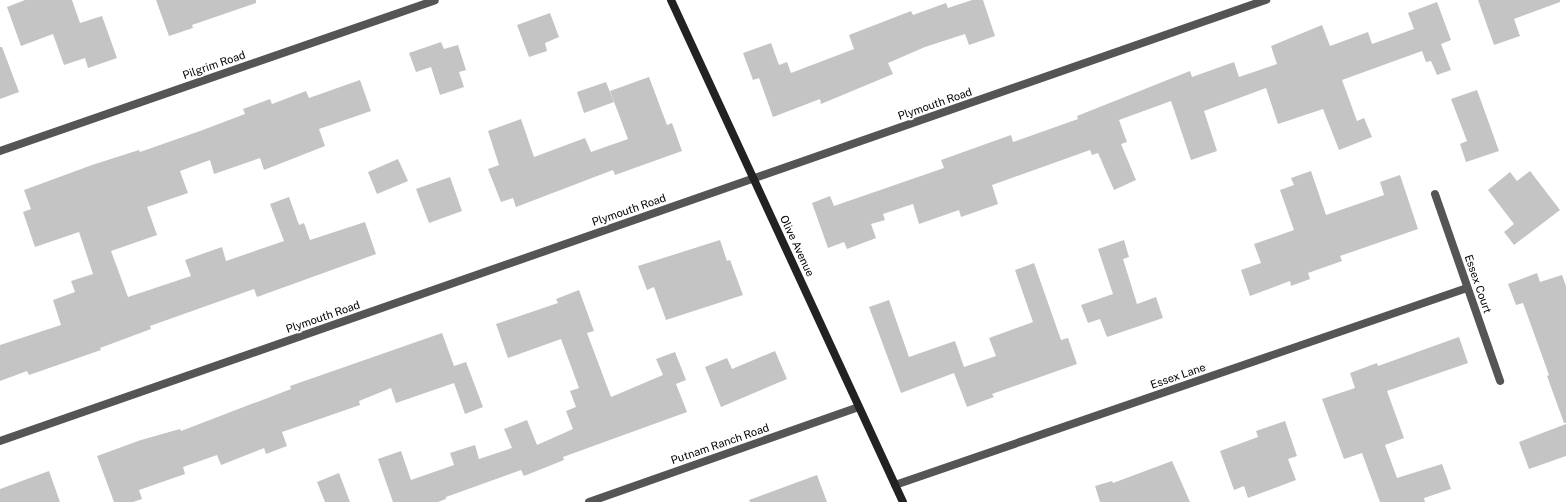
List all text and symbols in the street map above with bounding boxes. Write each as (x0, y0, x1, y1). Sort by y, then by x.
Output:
street label: Pilgrim Road (181, 48, 247, 82)
street label: Plymouth Road (896, 85, 974, 123)
street label: Plymouth Road (590, 191, 668, 229)
street label: Olive Avenue (777, 213, 817, 279)
street label: Essex Court (1462, 253, 1494, 315)
street label: Plymouth Road (284, 298, 362, 336)
street label: Essex Lane (1149, 360, 1207, 392)
street label: Putnam Ranch Road (669, 421, 771, 467)

